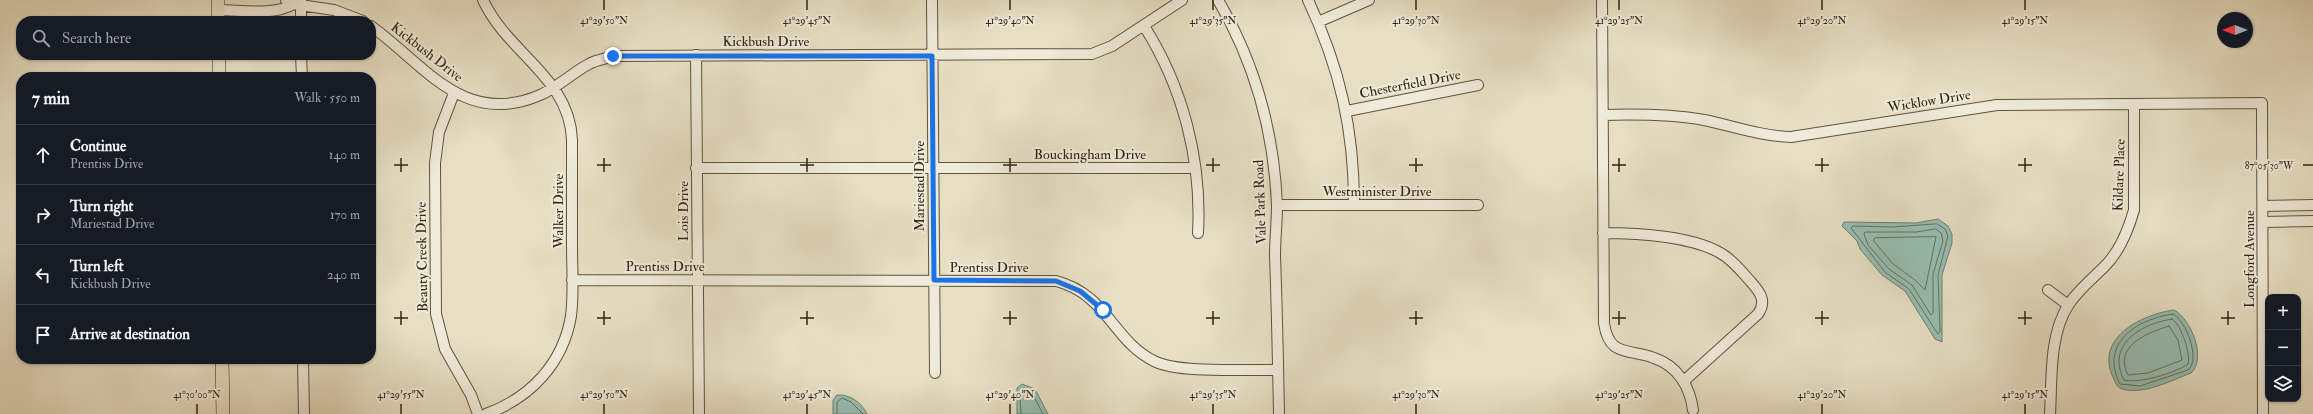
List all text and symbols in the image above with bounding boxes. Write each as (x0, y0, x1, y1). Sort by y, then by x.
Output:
north arrow (2217, 12, 2253, 48)
text: 41°29'50"N (580, 15, 628, 27)
text: 41°29'45"N (783, 15, 831, 27)
text: 41°29'40"N (985, 15, 1035, 27)
text: 41°29'35"N (1190, 15, 1236, 27)
text: 41°29'30"N (1392, 15, 1440, 27)
text: 41°29'25"N (1595, 15, 1643, 27)
text: 41°29'20"N (1798, 15, 1846, 27)
text: 41°29'15"N (2002, 15, 2048, 27)
search box (16, 16, 376, 60)
street label: Kickbush Drive (388, 19, 467, 86)
icon: search (30, 27, 52, 49)
text: Search here (62, 29, 131, 48)
street label: Kickbush Drive (723, 33, 810, 50)
route end (604, 47, 622, 65)
street label: Chesterfield Drive (1358, 66, 1462, 102)
street label: Wicklow Drive (1885, 86, 1972, 116)
text: 7 min (32, 88, 70, 109)
text: Walk · 550 m (294, 90, 360, 106)
text: Continue (70, 137, 126, 156)
street label: Kildare Place (2109, 138, 2129, 212)
street label: Mariestad Drive (911, 140, 928, 231)
icon: ahead (32, 144, 54, 166)
street label: Bouckingham Drive (1034, 146, 1146, 163)
text: 140 m (329, 147, 360, 163)
text: Prentiss Drive (70, 156, 143, 172)
street label: Vale Park Road (1250, 159, 1270, 245)
text: 87°05'30"W (2245, 160, 2294, 172)
street label: Walker Drive (550, 173, 567, 249)
street label: Lois Drive (675, 181, 692, 241)
street label: Westminister Drive (1321, 183, 1432, 200)
text: Turn right (70, 197, 133, 216)
street label: Beauty Creek Drive (413, 202, 432, 312)
icon: right (32, 204, 54, 226)
text: 170 m (330, 207, 360, 223)
street label: Longford Avenue (2241, 210, 2258, 308)
text: Mariestad Drive (70, 216, 154, 232)
text: Turn left (70, 257, 124, 276)
street label: Prentiss Drive (625, 258, 705, 275)
street label: Prentiss Drive (949, 259, 1029, 276)
icon: left (32, 264, 54, 286)
text: 240 m (327, 267, 360, 283)
text: Kickbush Drive (70, 276, 151, 292)
map controls (2265, 294, 2301, 402)
button: + (2265, 294, 2301, 330)
route start (1094, 301, 1112, 319)
icon: arrive (32, 324, 54, 346)
text: Arrive at destination (70, 325, 190, 344)
button: − (2265, 330, 2301, 366)
button: layers (2265, 366, 2301, 402)
text: 41°30'00"N (173, 389, 221, 401)
text: 41°29'55"N (377, 389, 425, 401)
text: 41°29'50"N (580, 389, 628, 401)
text: 41°29'45"N (783, 389, 831, 401)
text: 41°29'40"N (985, 389, 1035, 401)
text: 41°29'35"N (1190, 389, 1236, 401)
text: 41°29'30"N (1392, 389, 1440, 401)
text: 41°29'25"N (1595, 389, 1643, 401)
text: 41°29'20"N (1798, 389, 1846, 401)
text: 41°29'15"N (2002, 389, 2048, 401)

